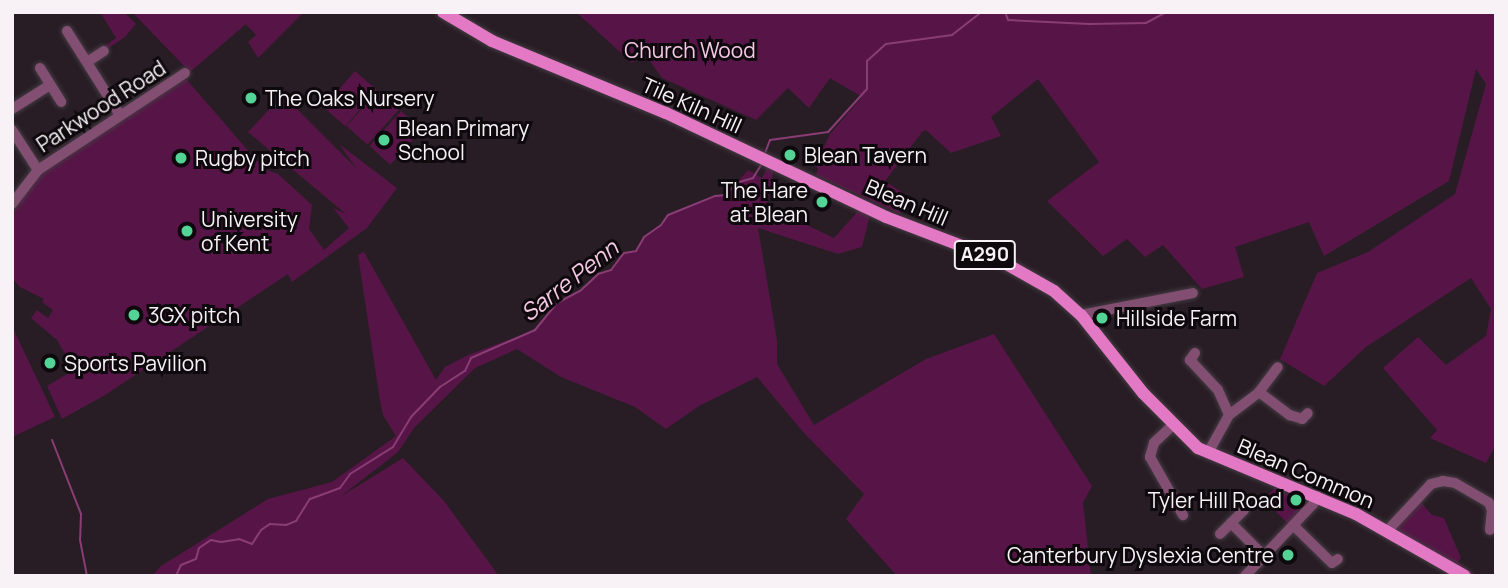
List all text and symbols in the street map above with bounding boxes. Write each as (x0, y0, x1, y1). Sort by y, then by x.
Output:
park label: Church Wood (624, 37, 756, 63)
street label: Parkwood Road (32, 55, 170, 157)
street label: Tile Kiln Hill (638, 72, 746, 138)
place label: The Oaks Nursery (265, 85, 435, 111)
marker: The Oaks Nursery (243, 90, 259, 106)
place label: Blean Primary School (398, 115, 529, 165)
marker: Blean Primary School (376, 132, 392, 148)
place label: Blean Tavern (804, 142, 927, 168)
place label: Rugby pitch (195, 145, 310, 171)
marker: Blean Tavern (782, 147, 798, 163)
marker: Rugby pitch (173, 150, 189, 166)
street label: Blean Hill (862, 173, 952, 231)
place label: The Hare at Blean (721, 177, 808, 227)
marker: The Hare at Blean (814, 194, 830, 210)
place label: University of Kent (201, 206, 298, 256)
marker: University of Kent (179, 223, 195, 239)
water label: Sarre Penn (515, 234, 623, 326)
road number: A290 (954, 240, 1016, 270)
place label: 3GX pitch (148, 302, 240, 328)
place label: Hillside Farm (1116, 305, 1237, 331)
marker: 3GX pitch (126, 307, 142, 323)
marker: Hillside Farm (1094, 310, 1110, 326)
place label: Sports Pavilion (64, 350, 207, 376)
marker: Sports Pavilion (42, 355, 58, 371)
street label: Blean Common (1234, 433, 1378, 513)
place label: Tyler Hill Road (1148, 487, 1282, 513)
marker: Tyler Hill Road (1288, 492, 1304, 508)
place label: Canterbury Dyslexia Centre (1007, 542, 1274, 568)
marker: Canterbury Dyslexia Centre (1280, 547, 1296, 563)

